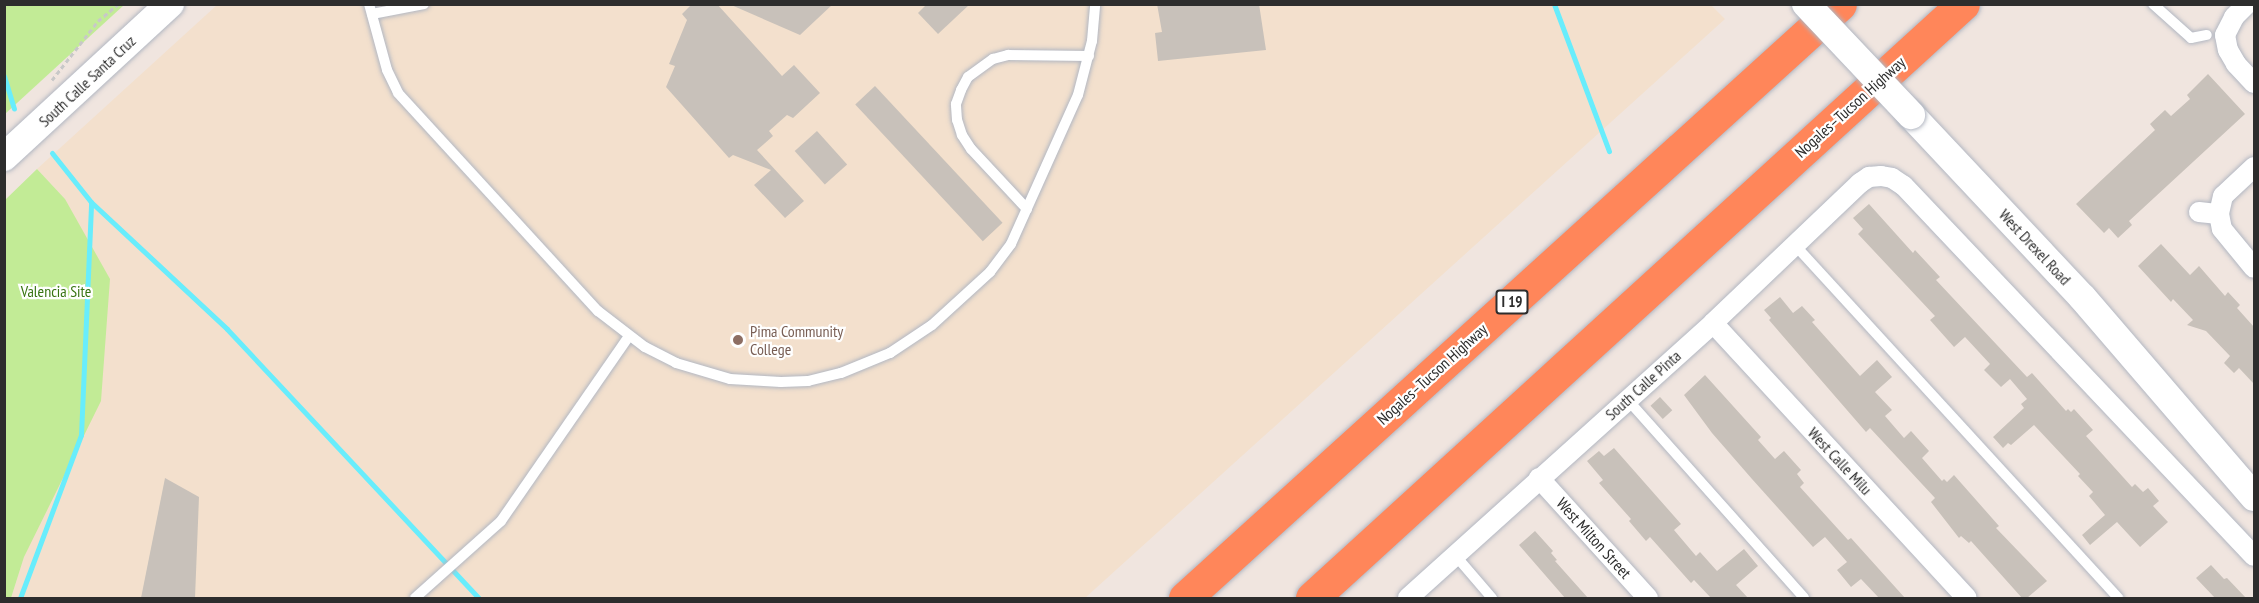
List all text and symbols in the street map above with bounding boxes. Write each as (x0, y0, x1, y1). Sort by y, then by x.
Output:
street label: South Calle Santa Cruz (35, 31, 139, 131)
street label: Nogales–Tucson Highway (1791, 52, 1909, 162)
street label: West Drexel Road (1995, 205, 2075, 289)
park label: Valencia Site (21, 281, 91, 301)
road number: I 19 (1496, 290, 1528, 314)
street label: Nogales–Tucson Highway (1373, 319, 1491, 429)
place label: Pima Community College (750, 321, 843, 359)
marker: Pima Community College (731, 333, 745, 347)
street label: South Calle Pinta (1601, 346, 1685, 424)
street label: West Calle Milu (1804, 423, 1876, 499)
street label: West Milton Street (1553, 494, 1635, 582)

